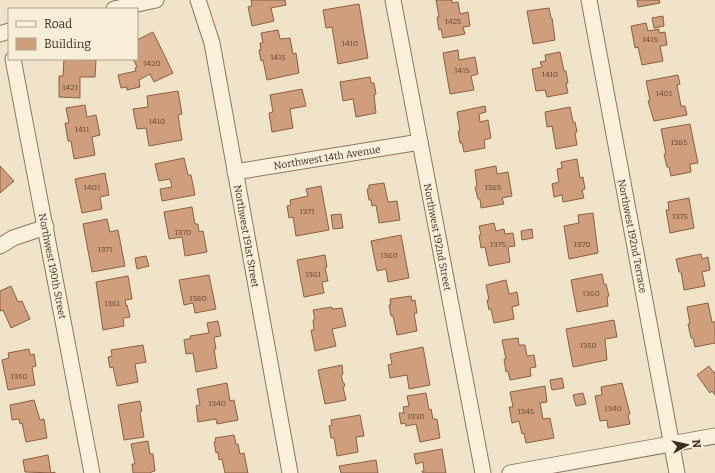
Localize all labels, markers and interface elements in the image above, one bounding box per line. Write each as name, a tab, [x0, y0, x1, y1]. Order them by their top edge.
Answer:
legend	[8, 8, 138, 60]
text: Road	[44, 17, 72, 31]
house number: 1425	[445, 17, 461, 26]
house number: 1415	[642, 35, 658, 44]
text: Building	[44, 37, 91, 51]
house number: 1410	[342, 39, 358, 48]
house number: 1415	[270, 53, 286, 62]
house number: 1420	[143, 59, 161, 68]
house number: 1415	[454, 66, 470, 75]
house number: 1410	[542, 70, 558, 79]
house number: 1421	[62, 83, 79, 92]
house number: 1401	[656, 89, 673, 98]
house number: 1410	[149, 117, 165, 126]
house number: 1411	[75, 125, 90, 134]
house number: 1385	[671, 138, 687, 147]
street label: Northwest 14th Avenue	[273, 144, 381, 172]
street label: Northwest 192nd Terrace	[615, 178, 649, 294]
house number: 1401	[84, 183, 101, 192]
street label: Northwest 192nd Street	[421, 183, 453, 292]
house number: 1385	[485, 183, 501, 192]
street label: Northwest 191st Street	[231, 184, 261, 289]
house number: 1371	[299, 207, 315, 216]
street label: Northwest 190th Street	[36, 212, 68, 320]
house number: 1375	[672, 212, 688, 221]
house number: 1370	[175, 228, 191, 237]
house number: 1375	[490, 240, 506, 249]
house number: 1370	[574, 240, 590, 249]
house number: 1371	[97, 245, 113, 254]
house number: 1360	[380, 251, 398, 260]
house number: 1361	[305, 270, 322, 279]
house number: 1360	[582, 289, 600, 298]
house number: 1360	[189, 294, 207, 303]
house number: 1361	[104, 299, 121, 308]
house number: 1350	[579, 341, 597, 350]
house number: 1350	[10, 372, 28, 381]
house number: 1340	[208, 399, 226, 408]
house number: 1340	[604, 404, 622, 413]
house number: 1345	[518, 407, 534, 416]
house number: 1330	[407, 412, 425, 421]
north arrow	[667, 425, 707, 465]
text: N	[689, 439, 704, 449]

